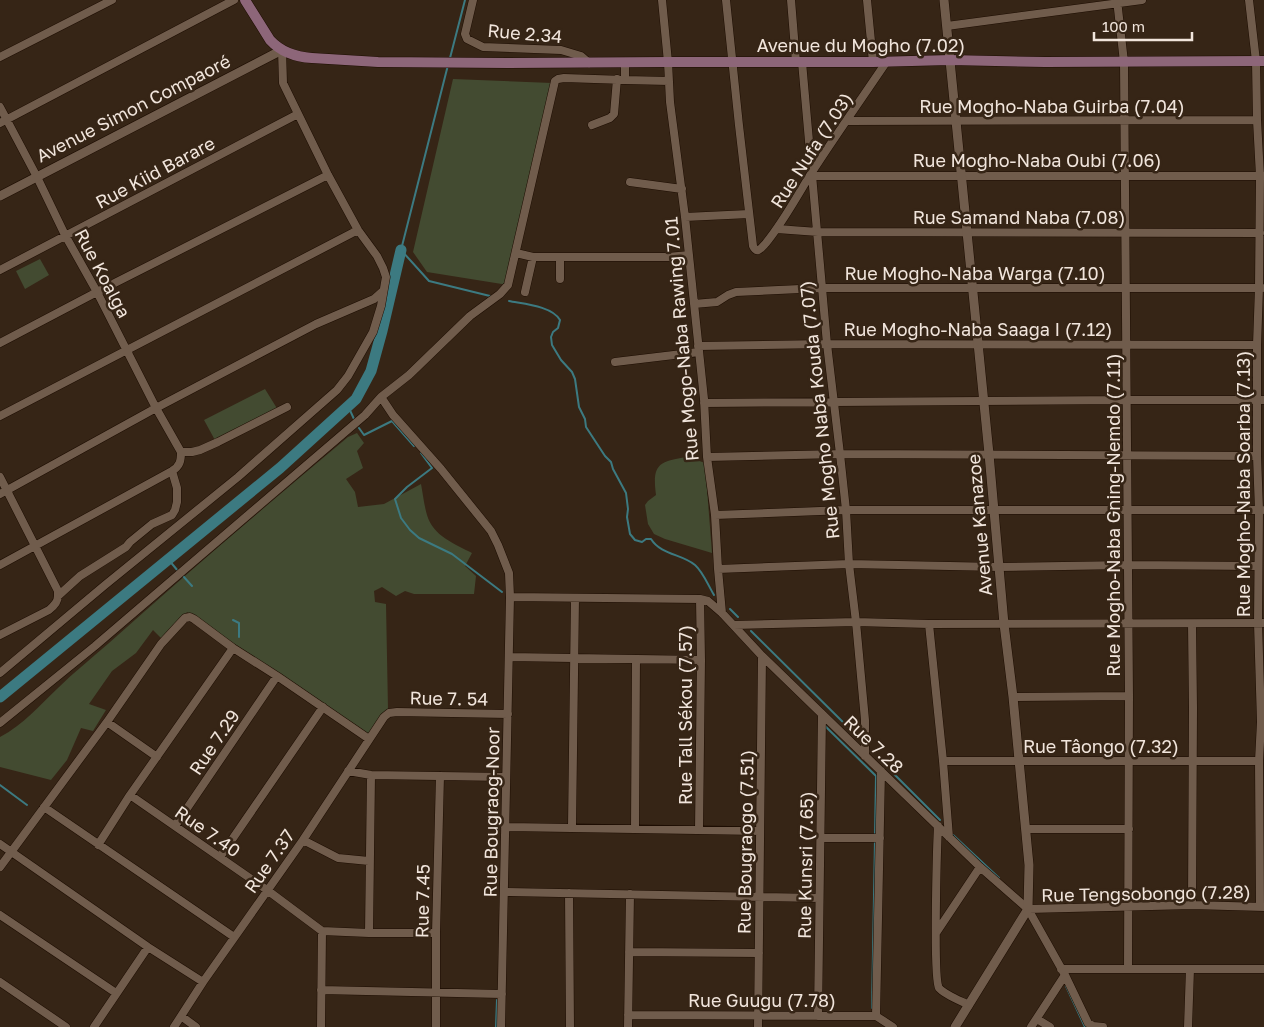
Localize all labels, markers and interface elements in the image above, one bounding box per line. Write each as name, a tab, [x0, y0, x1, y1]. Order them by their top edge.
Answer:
scale bar	[1094, 10, 1192, 42]
text: 100 m	[1102, 17, 1145, 35]
street label: Rue 2.34	[487, 19, 563, 47]
street label: Avenue du Mogho (7.02)	[757, 34, 965, 56]
street label: Avenue Simon Compaoré	[32, 49, 234, 167]
street label: Rue Nufa (7.03)	[765, 88, 857, 212]
street label: Rue Mogho-Naba Guirba (7.04)	[919, 95, 1185, 117]
street label: Rue Kiid Barare	[92, 131, 218, 213]
street label: Rue Mogho-Naba Oubi (7.06)	[913, 149, 1161, 171]
street label: Rue Samand Naba (7.08)	[913, 206, 1125, 228]
street label: Rue Mogo-Naba Rawing 7.01	[659, 216, 703, 462]
street label: Rue Koalga	[70, 225, 136, 321]
street label: Rue Mogho-Naba Warga (7.10)	[844, 262, 1106, 284]
street label: Rue Mogho Naba Kouda (7.07)	[794, 280, 844, 540]
street label: Rue Mogho-Naba Saaga I (7.12)	[844, 318, 1112, 340]
street label: Rue Mogho-Naba Soarba (7.13)	[1232, 351, 1254, 617]
street label: Rue Mogho-Naba Gning-Nemdo (7.11)	[1102, 353, 1124, 677]
street label: Avenue Kanazoe	[962, 453, 996, 597]
street label: Rue Tall Sékou (7.57)	[674, 625, 696, 805]
street label: Rue 7. 54	[410, 686, 488, 710]
street label: Rue 7.29	[184, 705, 244, 779]
street label: Rue 7.28	[840, 710, 908, 778]
street label: Rue Bougraog-Noor	[479, 727, 503, 897]
street label: Rue Tâongo (7.32)	[1023, 735, 1179, 757]
street label: Rue Bougraogo (7.51)	[732, 750, 758, 934]
street label: Rue Kunsri (7.65)	[793, 791, 817, 939]
street label: Rue 7.40	[171, 801, 245, 861]
street label: Rue 7.37	[239, 825, 299, 897]
street label: Rue 7.45	[410, 864, 434, 938]
street label: Rue Tengsobongo (7.28)	[1041, 880, 1251, 906]
street label: Rue Guugu (7.78)	[688, 989, 836, 1011]

